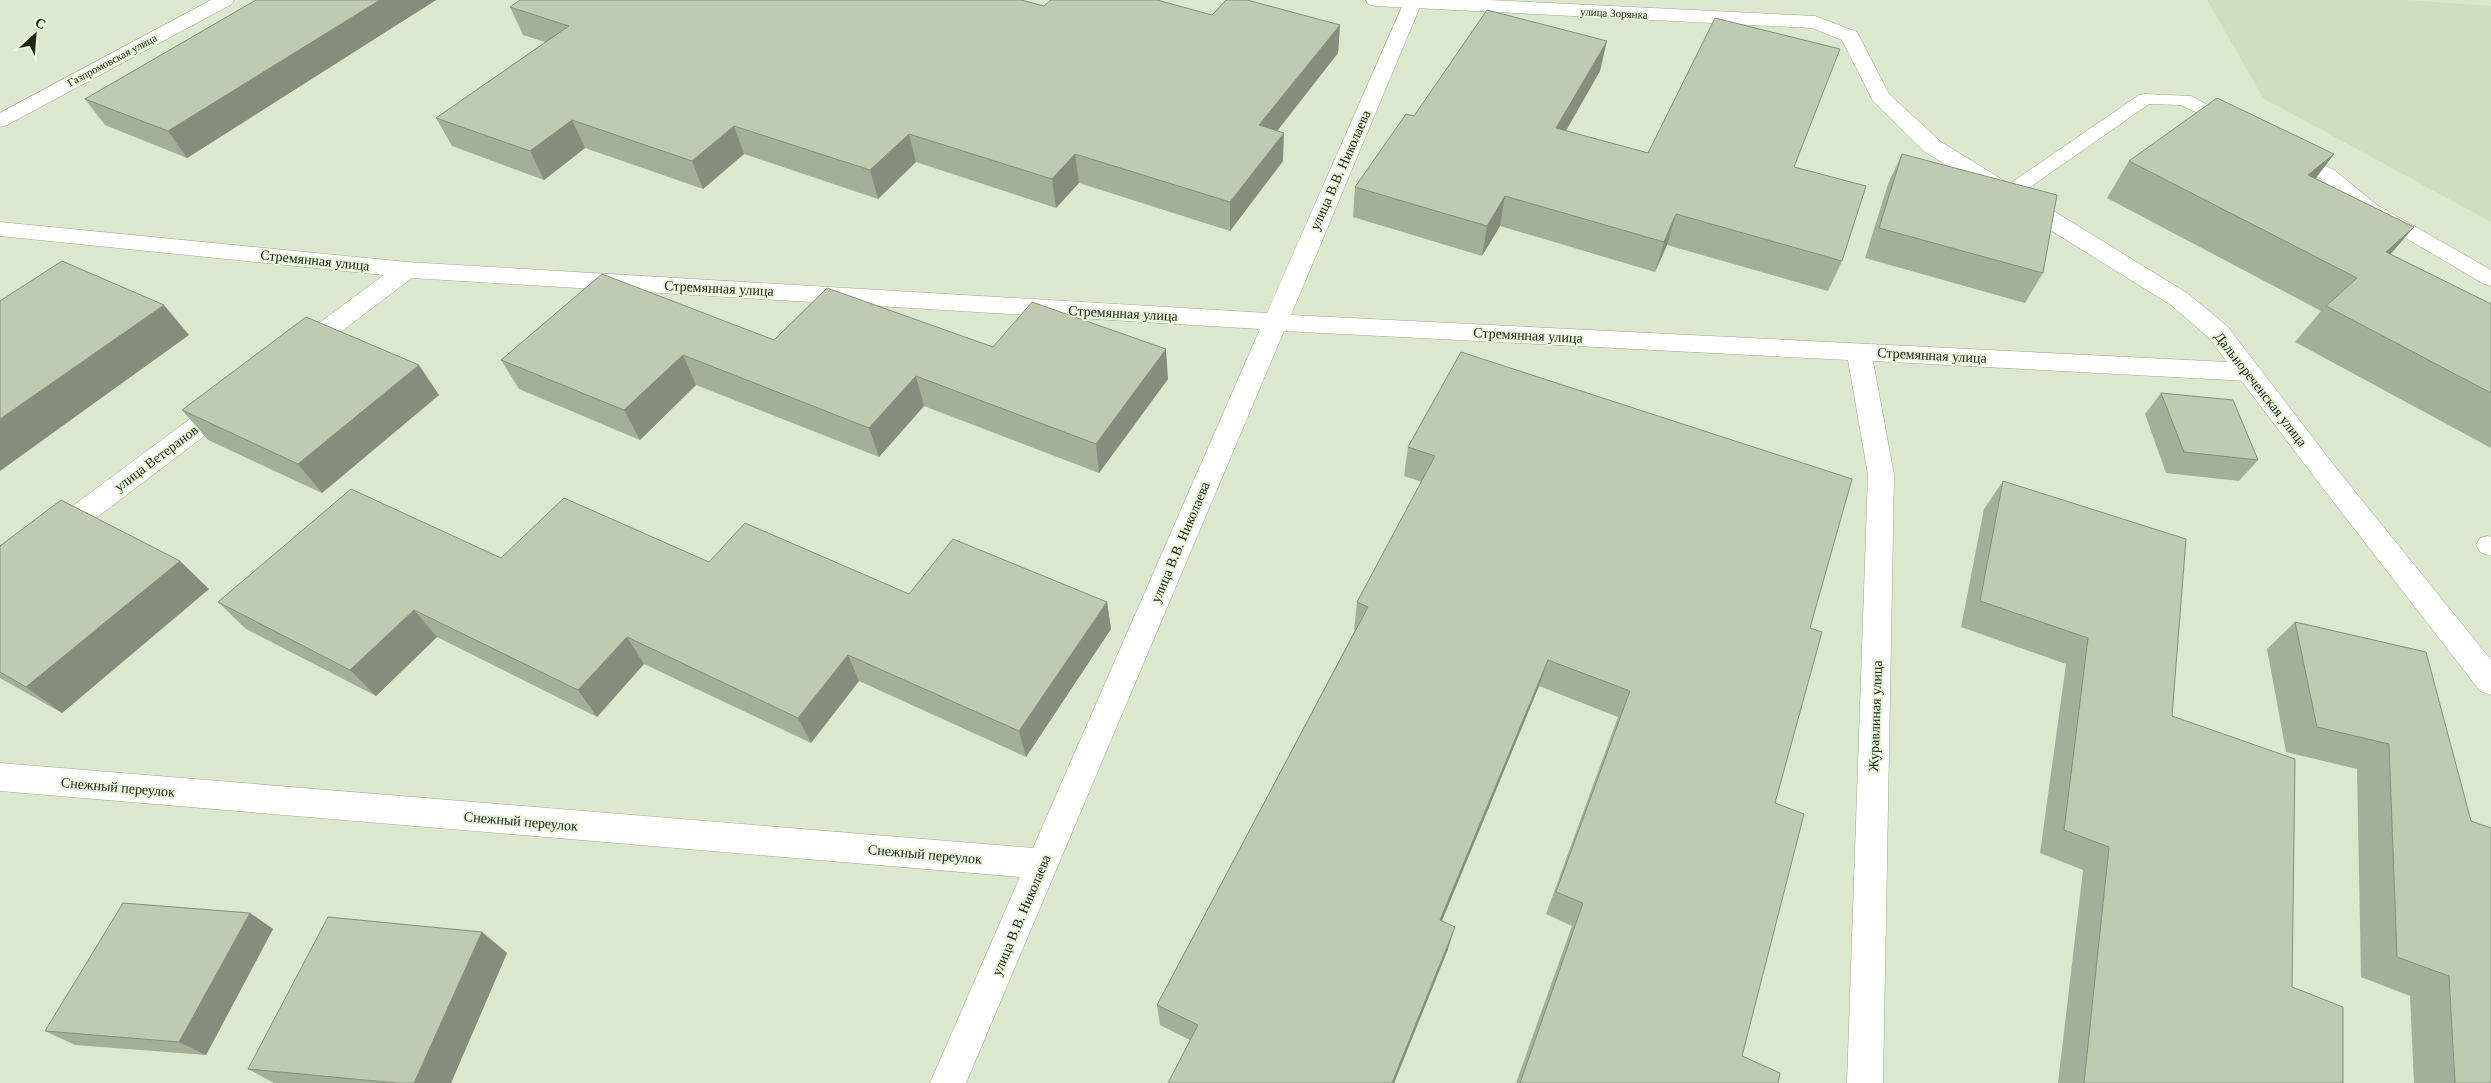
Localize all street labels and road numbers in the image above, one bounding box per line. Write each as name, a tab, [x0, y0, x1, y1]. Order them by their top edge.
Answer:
street label: улица Зорянка	[1580, 5, 1648, 21]
street label: Газпромовская улица	[65, 31, 159, 89]
street label: улица В.В. Николаева	[1307, 107, 1374, 233]
street label: Стремянная улица	[260, 247, 371, 274]
street label: Стремянная улица	[664, 278, 775, 299]
street label: Стремянная улица	[1068, 303, 1179, 324]
street label: Стремянная улица	[1473, 325, 1584, 346]
street label: Дальнореченская улица	[2211, 329, 2310, 450]
street label: Стремянная улица	[1877, 345, 1988, 366]
street label: улица Ветеранов	[112, 422, 201, 495]
street label: улица В.В. Николаева	[1148, 479, 1213, 605]
street label: Журавлиная улица	[1866, 659, 1885, 772]
street label: Снежный переулок	[60, 775, 176, 800]
street label: Снежный переулок	[463, 809, 579, 834]
street label: Снежный переулок	[867, 842, 983, 867]
street label: улица В.В. Николаева	[989, 852, 1054, 978]

